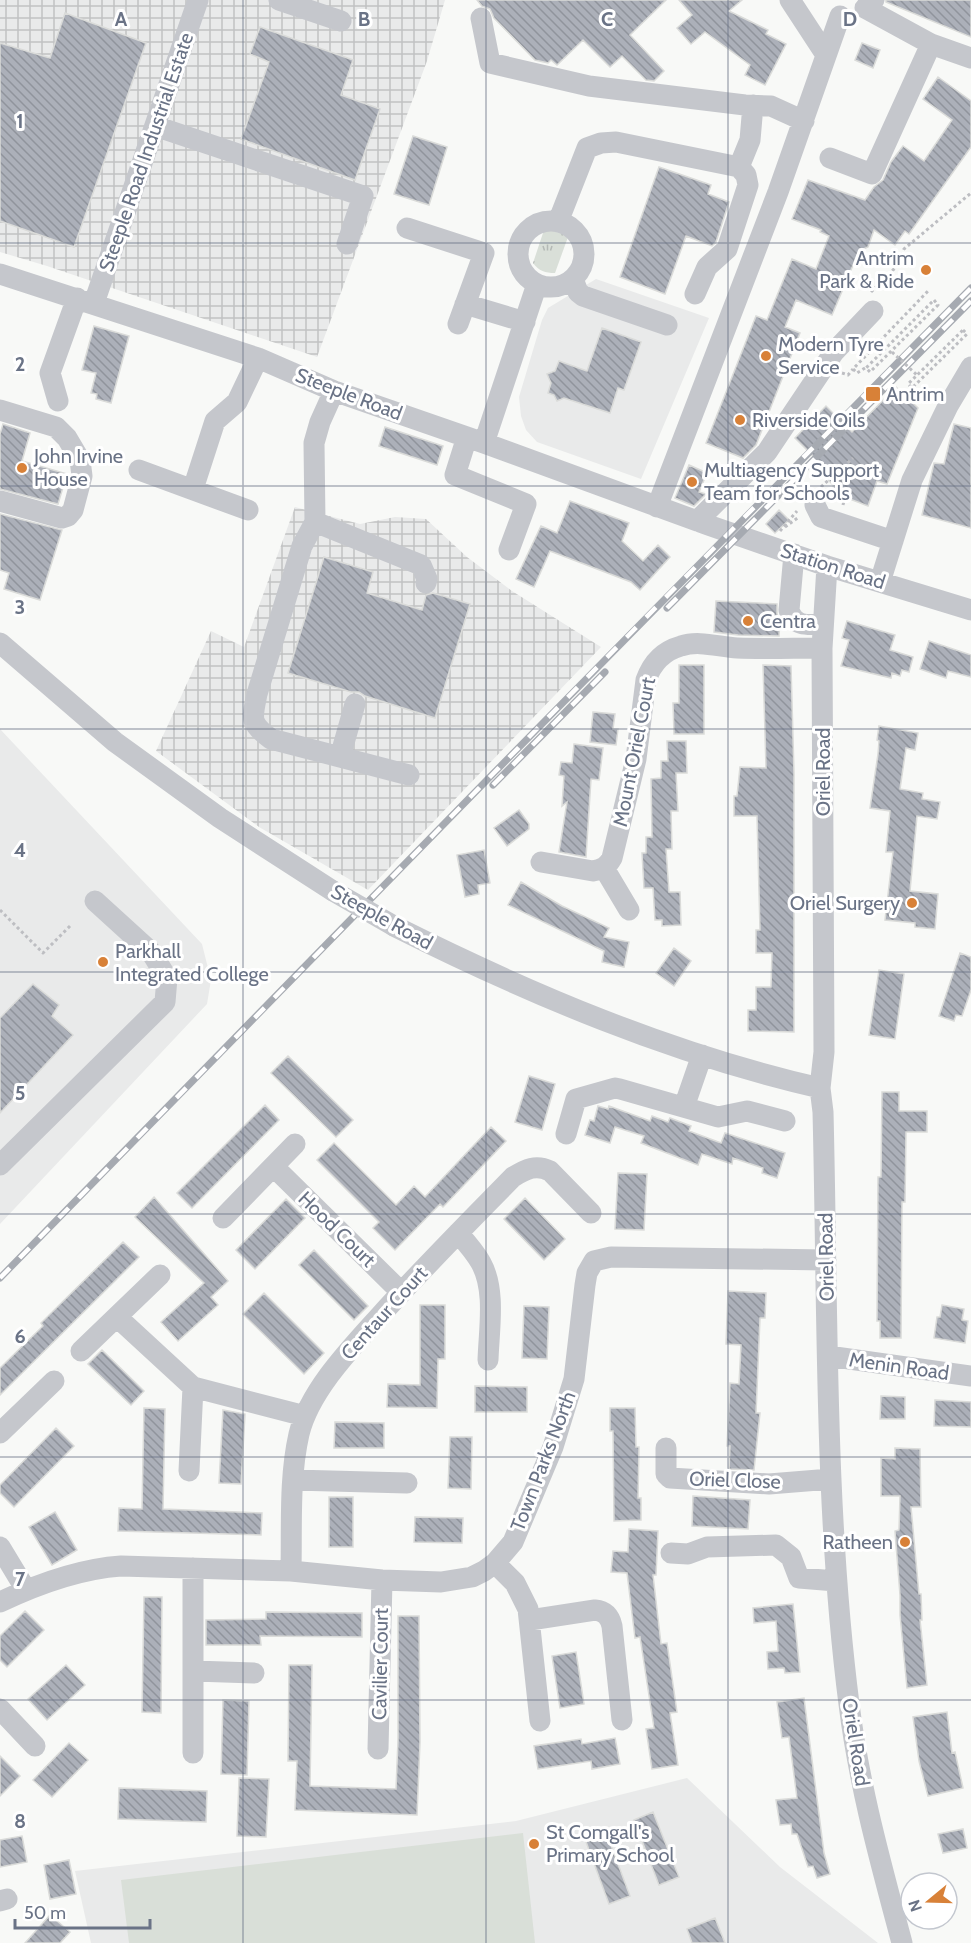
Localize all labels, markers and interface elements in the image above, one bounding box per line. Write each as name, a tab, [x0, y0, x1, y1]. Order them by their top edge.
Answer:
text: A	[115, 7, 128, 31]
text: B	[358, 7, 370, 31]
text: C	[601, 7, 613, 31]
text: D	[843, 7, 857, 31]
street label: Steeple Road Industrial Estate	[94, 29, 198, 275]
text: 1	[16, 109, 24, 133]
place label: Antrim Park & Ride	[819, 246, 914, 293]
marker: Antrim Park & Ride	[919, 263, 933, 277]
place label: Modern Tyre Service	[778, 332, 884, 379]
marker: Modern Tyre Service	[759, 349, 773, 363]
text: 2	[15, 352, 25, 376]
street label: Steeple Road	[292, 363, 406, 425]
place label: Antrim	[886, 382, 944, 406]
marker: Antrim	[864, 385, 882, 403]
place label: Riverside Oils	[752, 408, 865, 432]
marker: Riverside Oils	[733, 413, 747, 427]
place label: John Irvine House	[33, 444, 123, 491]
place label: Multiagency Support Team for Schools	[704, 458, 879, 505]
marker: John Irvine House	[15, 461, 29, 475]
marker: Multiagency Support Team for Schools	[685, 475, 699, 489]
street label: Station Road	[778, 538, 888, 594]
text: 3	[15, 595, 25, 619]
place label: Centra	[760, 609, 816, 633]
marker: Centra	[741, 614, 755, 628]
street label: Mount Oriel Court	[608, 675, 660, 829]
street label: Oriel Road	[811, 728, 835, 816]
text: 4	[14, 838, 26, 862]
street label: Steeple Road	[327, 879, 437, 955]
place label: Oriel Surgery	[790, 891, 900, 915]
marker: Oriel Surgery	[905, 896, 919, 910]
place label: Parkhall Integrated College	[115, 939, 269, 986]
marker: Parkhall Integrated College	[96, 955, 110, 969]
text: 5	[15, 1081, 25, 1105]
street label: Hood Court	[293, 1186, 381, 1272]
street label: Oriel Road	[813, 1212, 839, 1302]
street label: Centaur Court	[336, 1261, 432, 1365]
text: 6	[14, 1324, 26, 1348]
street label: Menin Road	[847, 1347, 951, 1385]
street label: Town Parks North	[505, 1388, 581, 1534]
street label: Oriel Close	[689, 1466, 781, 1494]
place label: Ratheen	[822, 1530, 893, 1554]
marker: Ratheen	[898, 1535, 912, 1549]
text: 7	[15, 1567, 26, 1591]
street label: Cavilier Court	[367, 1607, 393, 1720]
street label: Oriel Road	[837, 1696, 875, 1788]
text: 8	[14, 1809, 26, 1833]
place label: St Comgall's Primary School	[546, 1820, 674, 1867]
marker: St Comgall's Primary School	[527, 1837, 541, 1851]
north arrow	[899, 1871, 959, 1931]
scale bar	[15, 1892, 150, 1930]
text: N	[904, 1897, 926, 1914]
text: 50 m	[24, 1902, 66, 1924]

